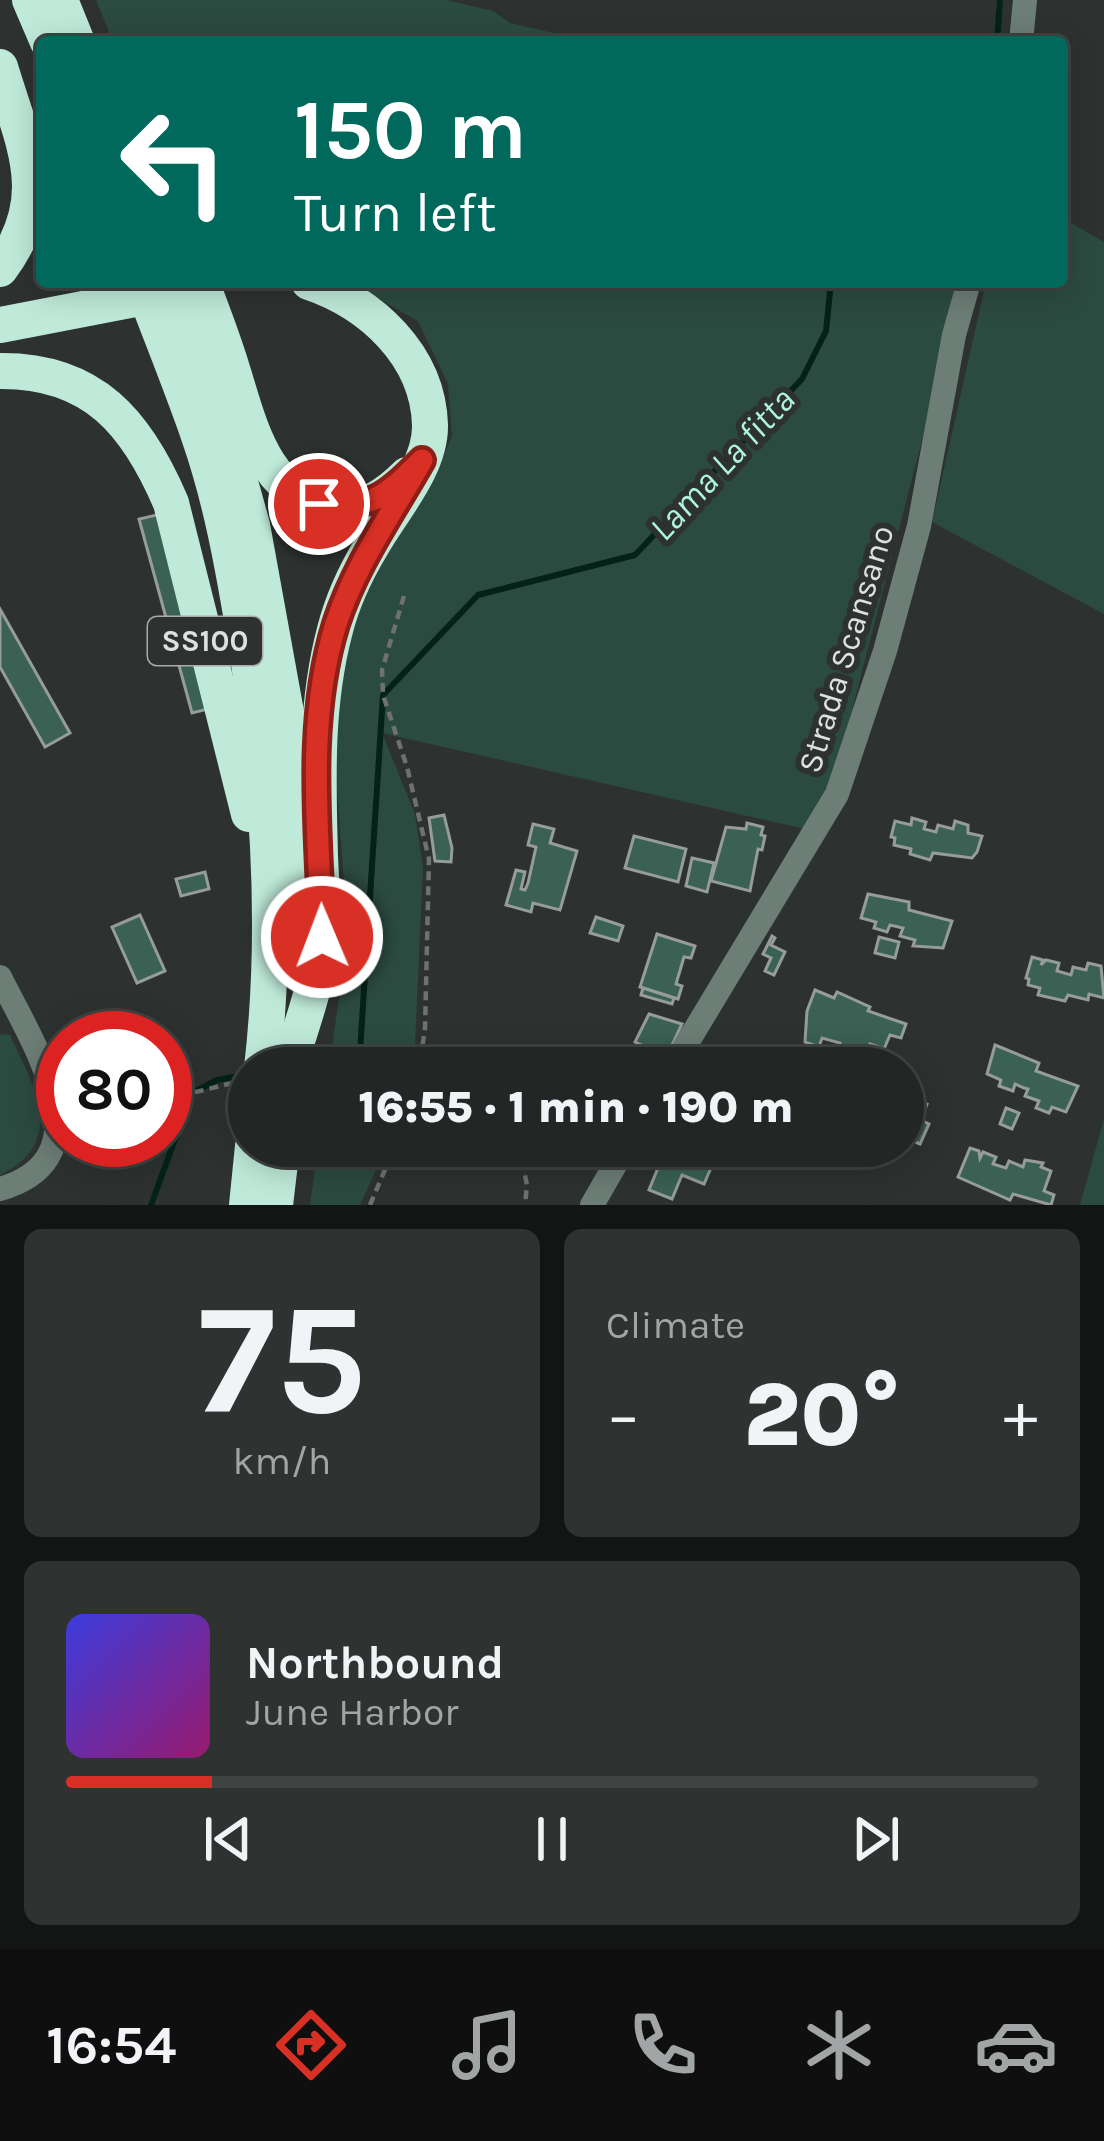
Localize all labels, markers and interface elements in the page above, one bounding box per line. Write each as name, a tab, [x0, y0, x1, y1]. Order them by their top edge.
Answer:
text: 150 m	[294, 81, 527, 179]
icon: left	[96, 84, 252, 240]
text: Turn left	[294, 181, 497, 245]
water label: Lama La fitta	[641, 379, 803, 549]
pin	[268, 453, 370, 555]
icon: arrive	[286, 471, 352, 537]
street label: Strada Scansano	[790, 521, 902, 777]
road number: SS100	[148, 617, 262, 665]
position arrow	[259, 874, 385, 1000]
speed limit sign: 80	[36, 1011, 192, 1167]
text: 16:55 · 1 min · 190 m	[358, 1081, 794, 1133]
text: 75	[198, 1269, 366, 1451]
text: Climate	[606, 1302, 745, 1348]
text: 20°	[744, 1362, 900, 1468]
text: −	[606, 1376, 641, 1454]
text: +	[1003, 1376, 1038, 1454]
text: km/h	[233, 1438, 331, 1484]
text: Northbound	[246, 1637, 504, 1689]
text: June Harbor	[246, 1689, 458, 1735]
icon: previous	[195, 1806, 261, 1872]
icon: pause	[519, 1806, 585, 1872]
icon: next	[843, 1806, 909, 1872]
icon: directions	[269, 2003, 353, 2087]
icon: music	[445, 2003, 529, 2087]
icon: phone	[621, 2003, 705, 2087]
icon: climate	[797, 2003, 881, 2087]
icon: car	[974, 2003, 1058, 2087]
text: 16:54	[46, 2013, 176, 2077]

